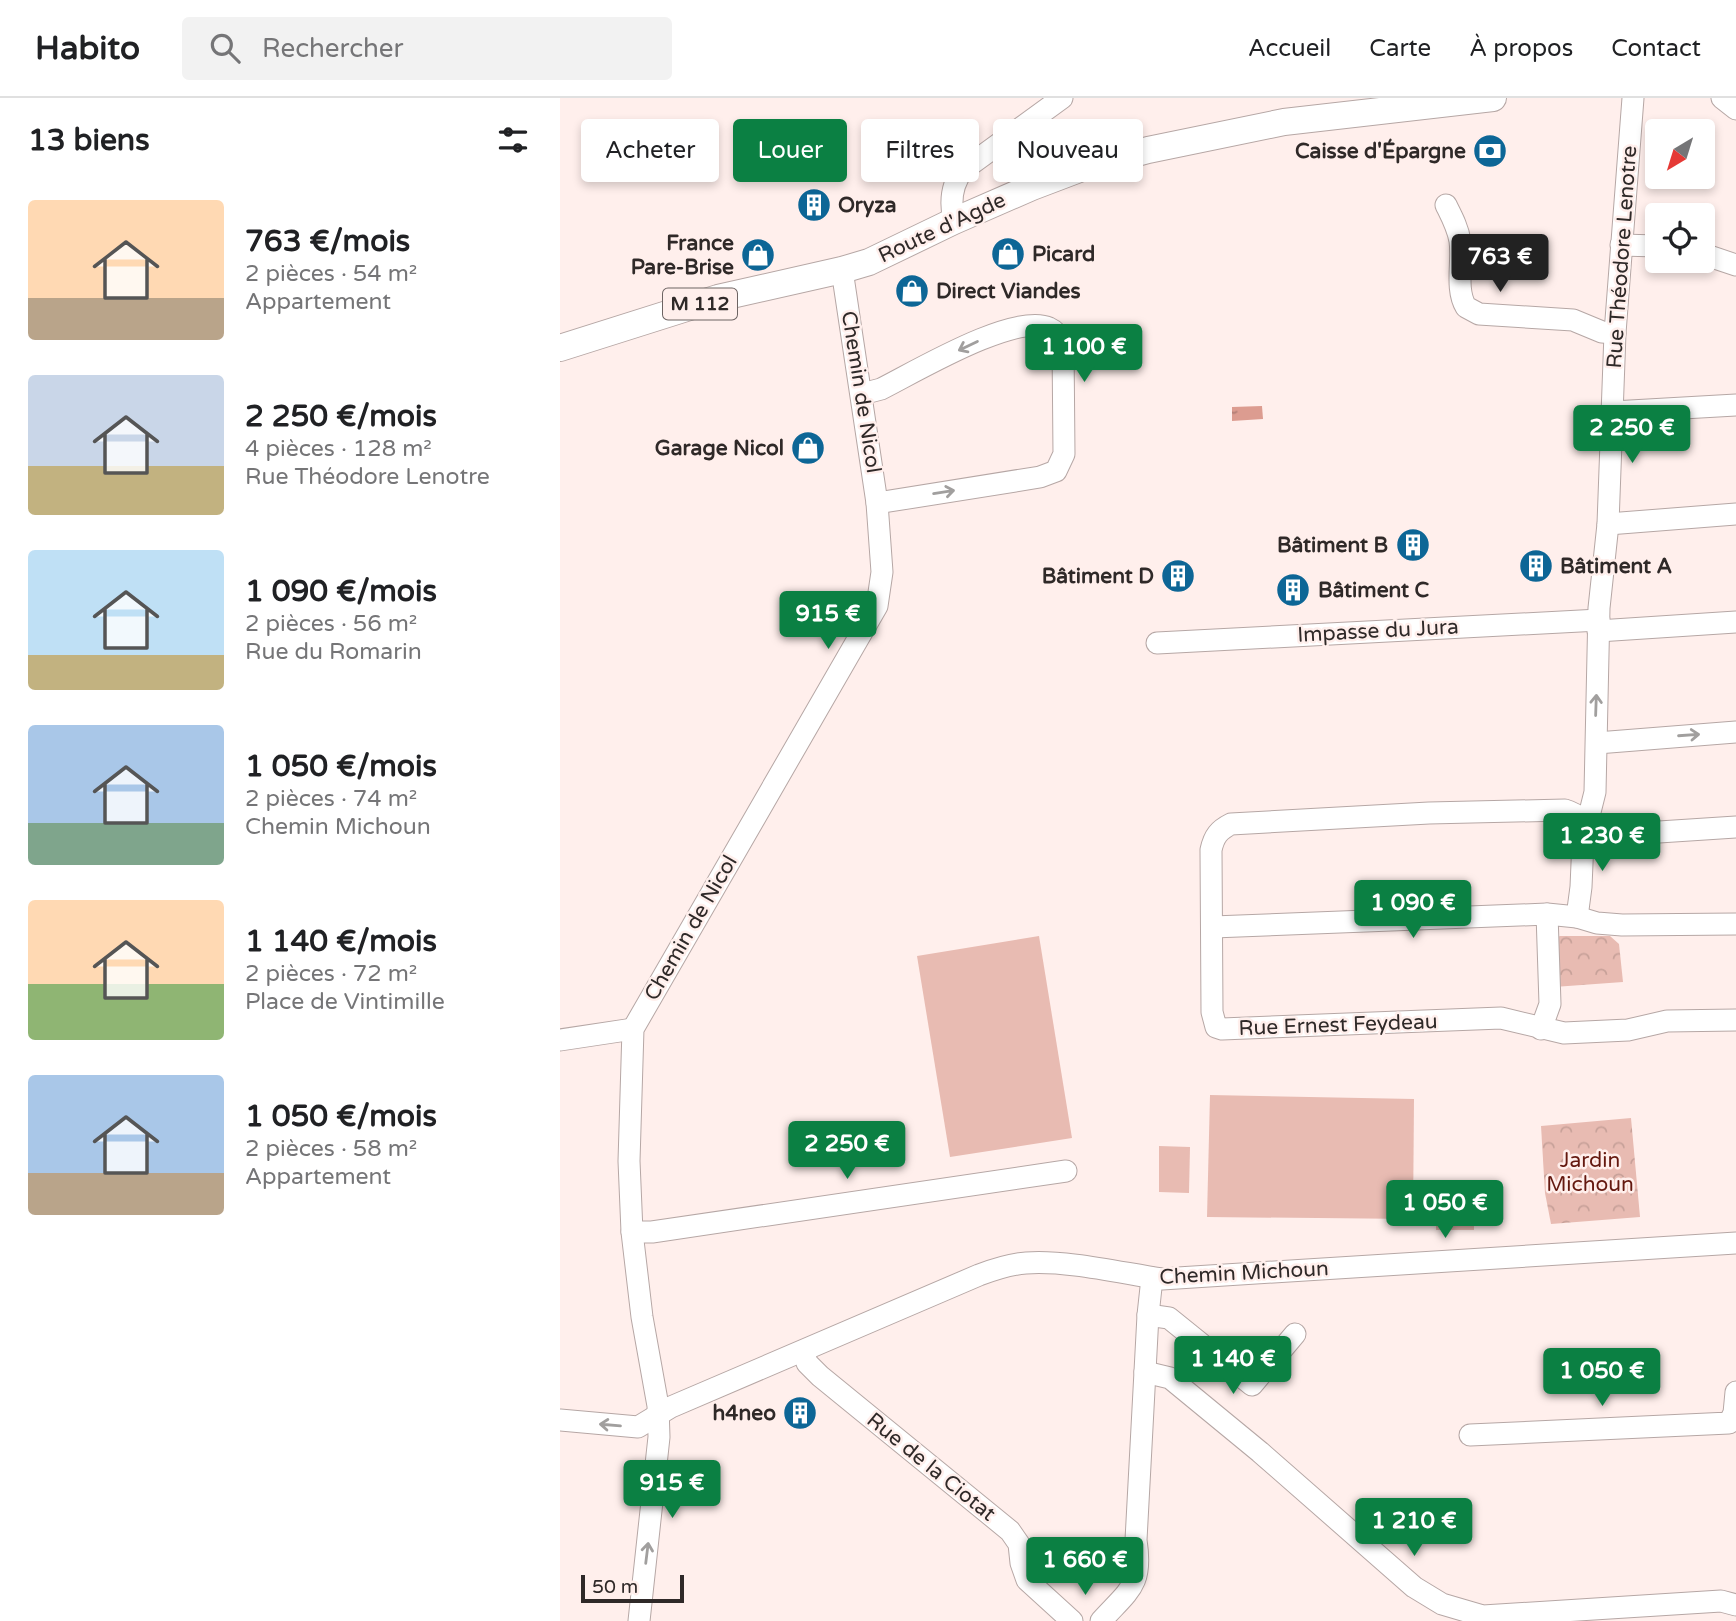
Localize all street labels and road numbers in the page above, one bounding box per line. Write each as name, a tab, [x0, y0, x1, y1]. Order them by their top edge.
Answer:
street label: Rue Théodore Lenotre	[1602, 145, 1642, 369]
street label: Route d'Agde	[874, 188, 1010, 268]
road number: M 112	[663, 288, 737, 320]
street label: Chemin de Nicol	[836, 309, 886, 475]
street label: Impasse du Jura	[1297, 614, 1459, 648]
street label: Chemin de Nicol	[639, 851, 743, 1005]
street label: Rue Ernest Feydeau	[1238, 1009, 1438, 1041]
street label: Chemin Michoun	[1159, 1256, 1329, 1290]
street label: Rue de la Ciotat	[862, 1407, 1000, 1527]

